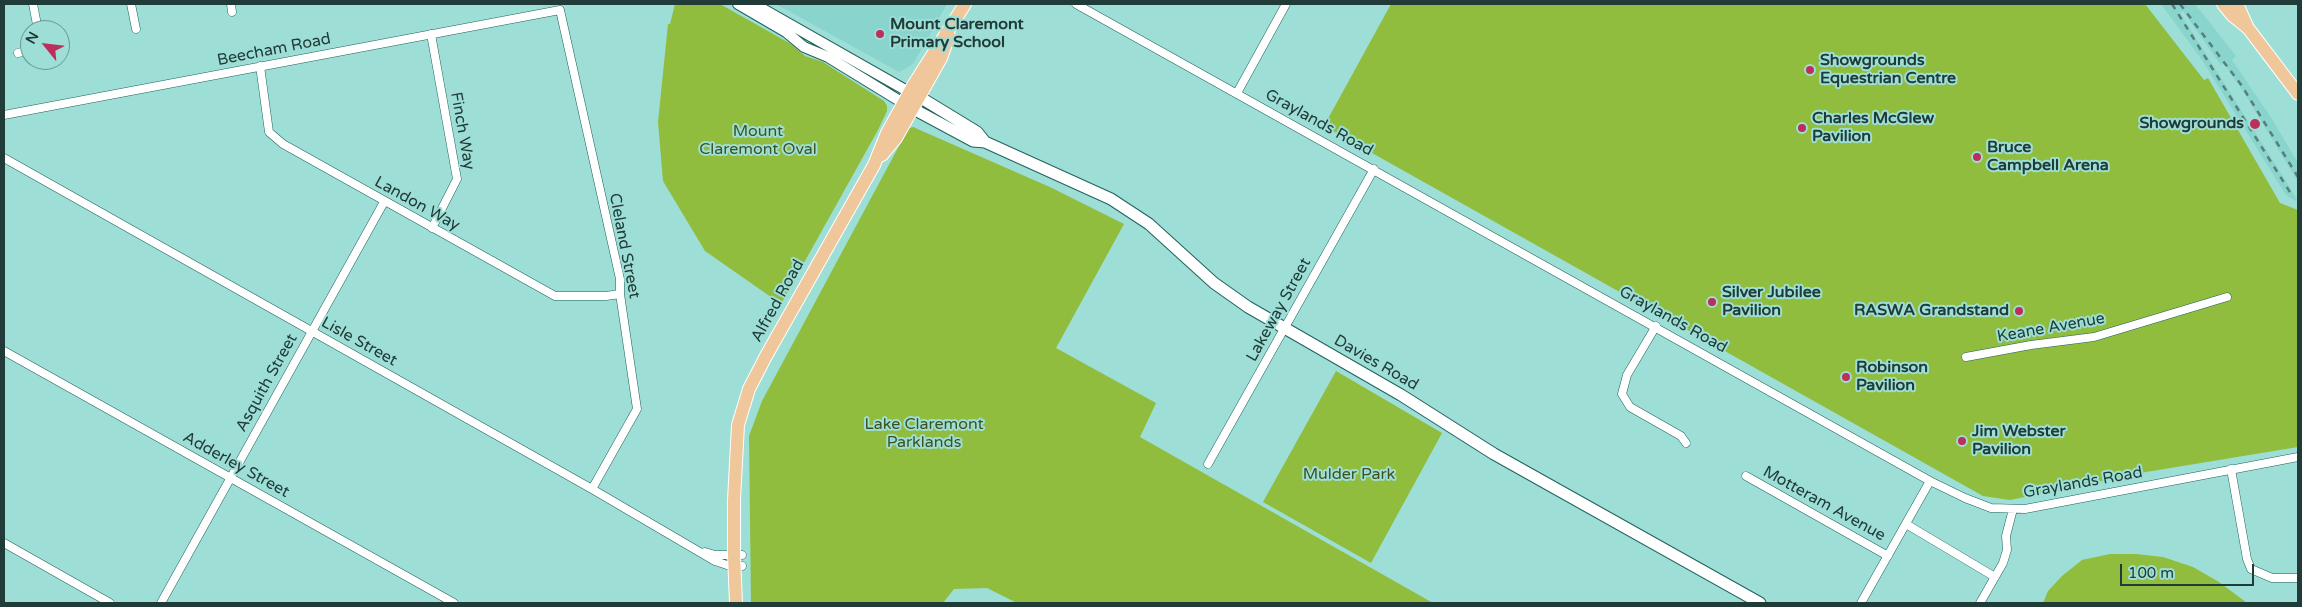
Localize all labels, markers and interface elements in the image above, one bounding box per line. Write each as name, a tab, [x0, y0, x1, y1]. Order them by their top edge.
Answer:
place label: Mount Claremont Primary School	[890, 15, 1024, 53]
north arrow	[20, 20, 70, 70]
marker: Mount Claremont Primary School	[874, 28, 886, 40]
text: N	[22, 29, 42, 47]
street label: Beecham Road	[216, 30, 332, 70]
place label: Showgrounds Equestrian Centre	[1820, 51, 1956, 89]
marker: Showgrounds Equestrian Centre	[1804, 64, 1816, 76]
street label: Graylands Road	[1262, 85, 1376, 161]
street label: Finch Way	[446, 91, 478, 171]
place label: Charles McGlew Pavilion	[1812, 109, 1934, 147]
place label: Showgrounds	[2139, 114, 2244, 134]
marker: Showgrounds	[2248, 117, 2262, 131]
park label: Mount Claremont Oval	[699, 122, 817, 160]
marker: Charles McGlew Pavilion	[1796, 122, 1808, 134]
place label: Bruce Campbell Arena	[1987, 138, 2109, 176]
marker: Bruce Campbell Arena	[1971, 151, 1983, 163]
street label: Landon Way	[371, 173, 463, 235]
street label: Cleland Street	[604, 192, 644, 300]
street label: Lakeway Street	[1243, 255, 1315, 365]
street label: Alfred Road	[747, 256, 809, 346]
street label: Graylands Road	[1616, 282, 1730, 358]
place label: Silver Jubilee Pavilion	[1722, 283, 1821, 321]
marker: Silver Jubilee Pavilion	[1706, 296, 1718, 308]
place label: RASWA Grandstand	[1854, 301, 2009, 321]
marker: RASWA Grandstand	[2013, 305, 2025, 317]
street label: Keane Avenue	[1996, 309, 2106, 347]
street label: Lisle Street	[318, 313, 400, 371]
street label: Asquith Street	[232, 331, 302, 435]
street label: Davies Road	[1330, 331, 1422, 395]
place label: Robinson Pavilion	[1856, 358, 1928, 396]
marker: Robinson Pavilion	[1840, 371, 1852, 383]
park label: Lake Claremont Parklands	[864, 415, 984, 453]
place label: Jim Webster Pavilion	[1972, 422, 2066, 460]
street label: Adderley Street	[179, 428, 293, 502]
marker: Jim Webster Pavilion	[1956, 435, 1968, 447]
street label: Motteram Avenue	[1759, 462, 1889, 546]
street label: Graylands Road	[2022, 463, 2144, 503]
park label: Mulder Park	[1303, 465, 1395, 485]
scale bar	[2122, 554, 2256, 586]
text: 100 m	[2128, 564, 2174, 582]

